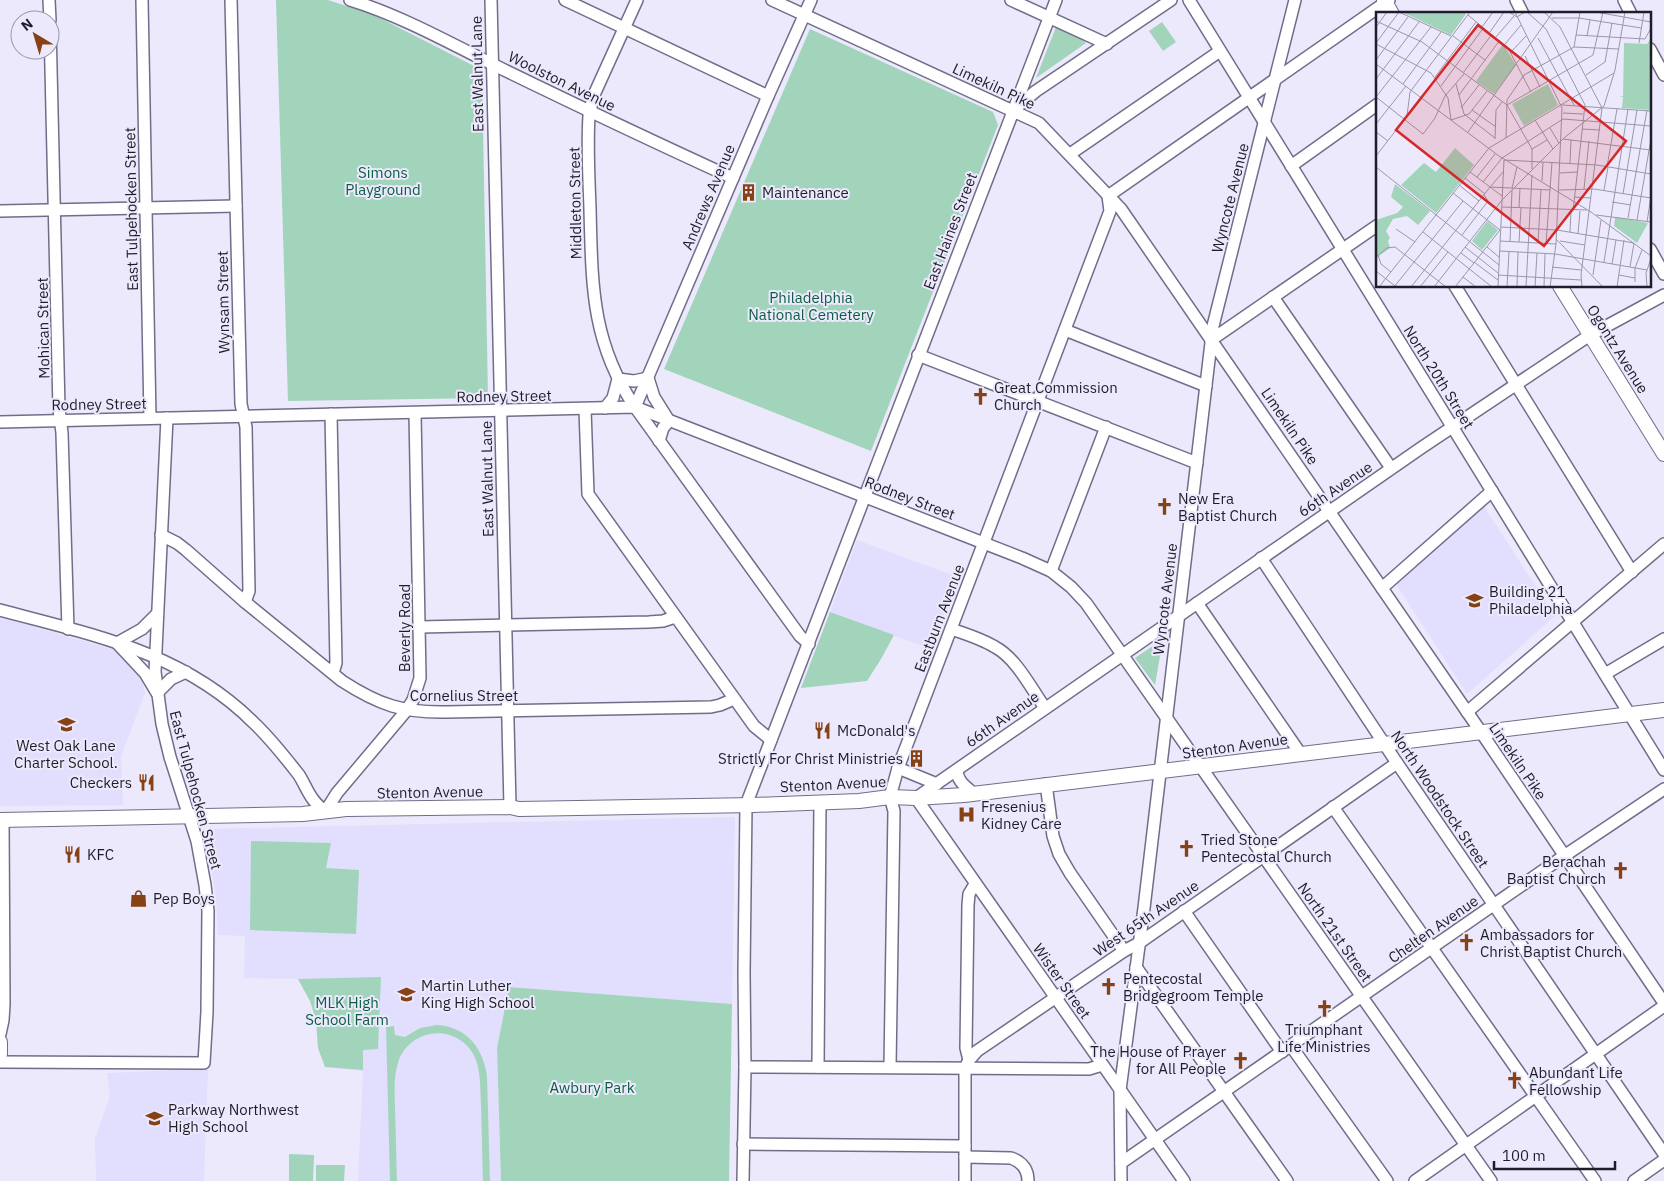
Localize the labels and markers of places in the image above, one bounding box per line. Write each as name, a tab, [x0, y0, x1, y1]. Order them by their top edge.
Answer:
building icon: Maintenance	[738, 182, 758, 202]
place label: Maintenance	[762, 183, 849, 202]
place label: Great Commission Church	[994, 378, 1118, 414]
church icon: Great Commission Church	[970, 386, 990, 406]
place label: New Era Baptist Church	[1178, 489, 1277, 525]
church icon: New Era Baptist Church	[1154, 497, 1174, 517]
place label: Building 21 Philadelphia	[1489, 582, 1572, 618]
school or university icon: Building 21 Philadelphia	[1465, 590, 1485, 610]
school or university icon: West Oak Lane Charter School.	[56, 714, 76, 734]
restaurant icon: McDonald's	[813, 720, 833, 740]
place label: McDonald's	[837, 721, 915, 740]
place label: West Oak Lane Charter School.	[14, 736, 118, 772]
building icon: Strictly For Christ Ministries	[907, 748, 927, 768]
place label: Strictly For Christ Ministries	[718, 749, 903, 768]
restaurant icon: Checkers	[136, 772, 156, 792]
place label: Checkers	[70, 773, 132, 792]
place label: Fresenius Kidney Care	[981, 797, 1062, 833]
hospital icon: Fresenius Kidney Care	[957, 805, 977, 825]
place label: Tried Stone Pentecostal Church	[1201, 830, 1332, 866]
church icon: Tried Stone Pentecostal Church	[1177, 838, 1197, 858]
restaurant icon: KFC	[63, 844, 83, 864]
place label: KFC	[87, 845, 114, 864]
place label: Berachah Baptist Church	[1507, 852, 1606, 888]
church icon: Berachah Baptist Church	[1610, 860, 1630, 880]
shop icon: Pep Boys	[129, 888, 149, 908]
place label: Pep Boys	[153, 889, 215, 908]
place label: Ambassadors for Christ Baptist Church	[1480, 925, 1622, 961]
church icon: Ambassadors for Christ Baptist Church	[1456, 933, 1476, 953]
place label: Pentecostal Bridgegroom Temple	[1123, 969, 1264, 1005]
place label: Martin Luther King High School	[421, 976, 534, 1012]
church icon: Pentecostal Bridgegroom Temple	[1099, 977, 1119, 997]
school or university icon: Martin Luther King High School	[397, 984, 417, 1004]
church icon: Triumphant Life Ministries	[1314, 998, 1334, 1018]
place label: Triumphant Life Ministries	[1277, 1020, 1371, 1056]
place label: The House of Prayer for All People	[1090, 1042, 1226, 1078]
church icon: The House of Prayer for All People	[1230, 1050, 1250, 1070]
place label: Abundant Life Fellowship	[1529, 1063, 1623, 1099]
church icon: Abundant Life Fellowship	[1505, 1071, 1525, 1091]
place label: Parkway Northwest High School	[168, 1100, 299, 1136]
school or university icon: Parkway Northwest High School	[144, 1108, 164, 1128]

